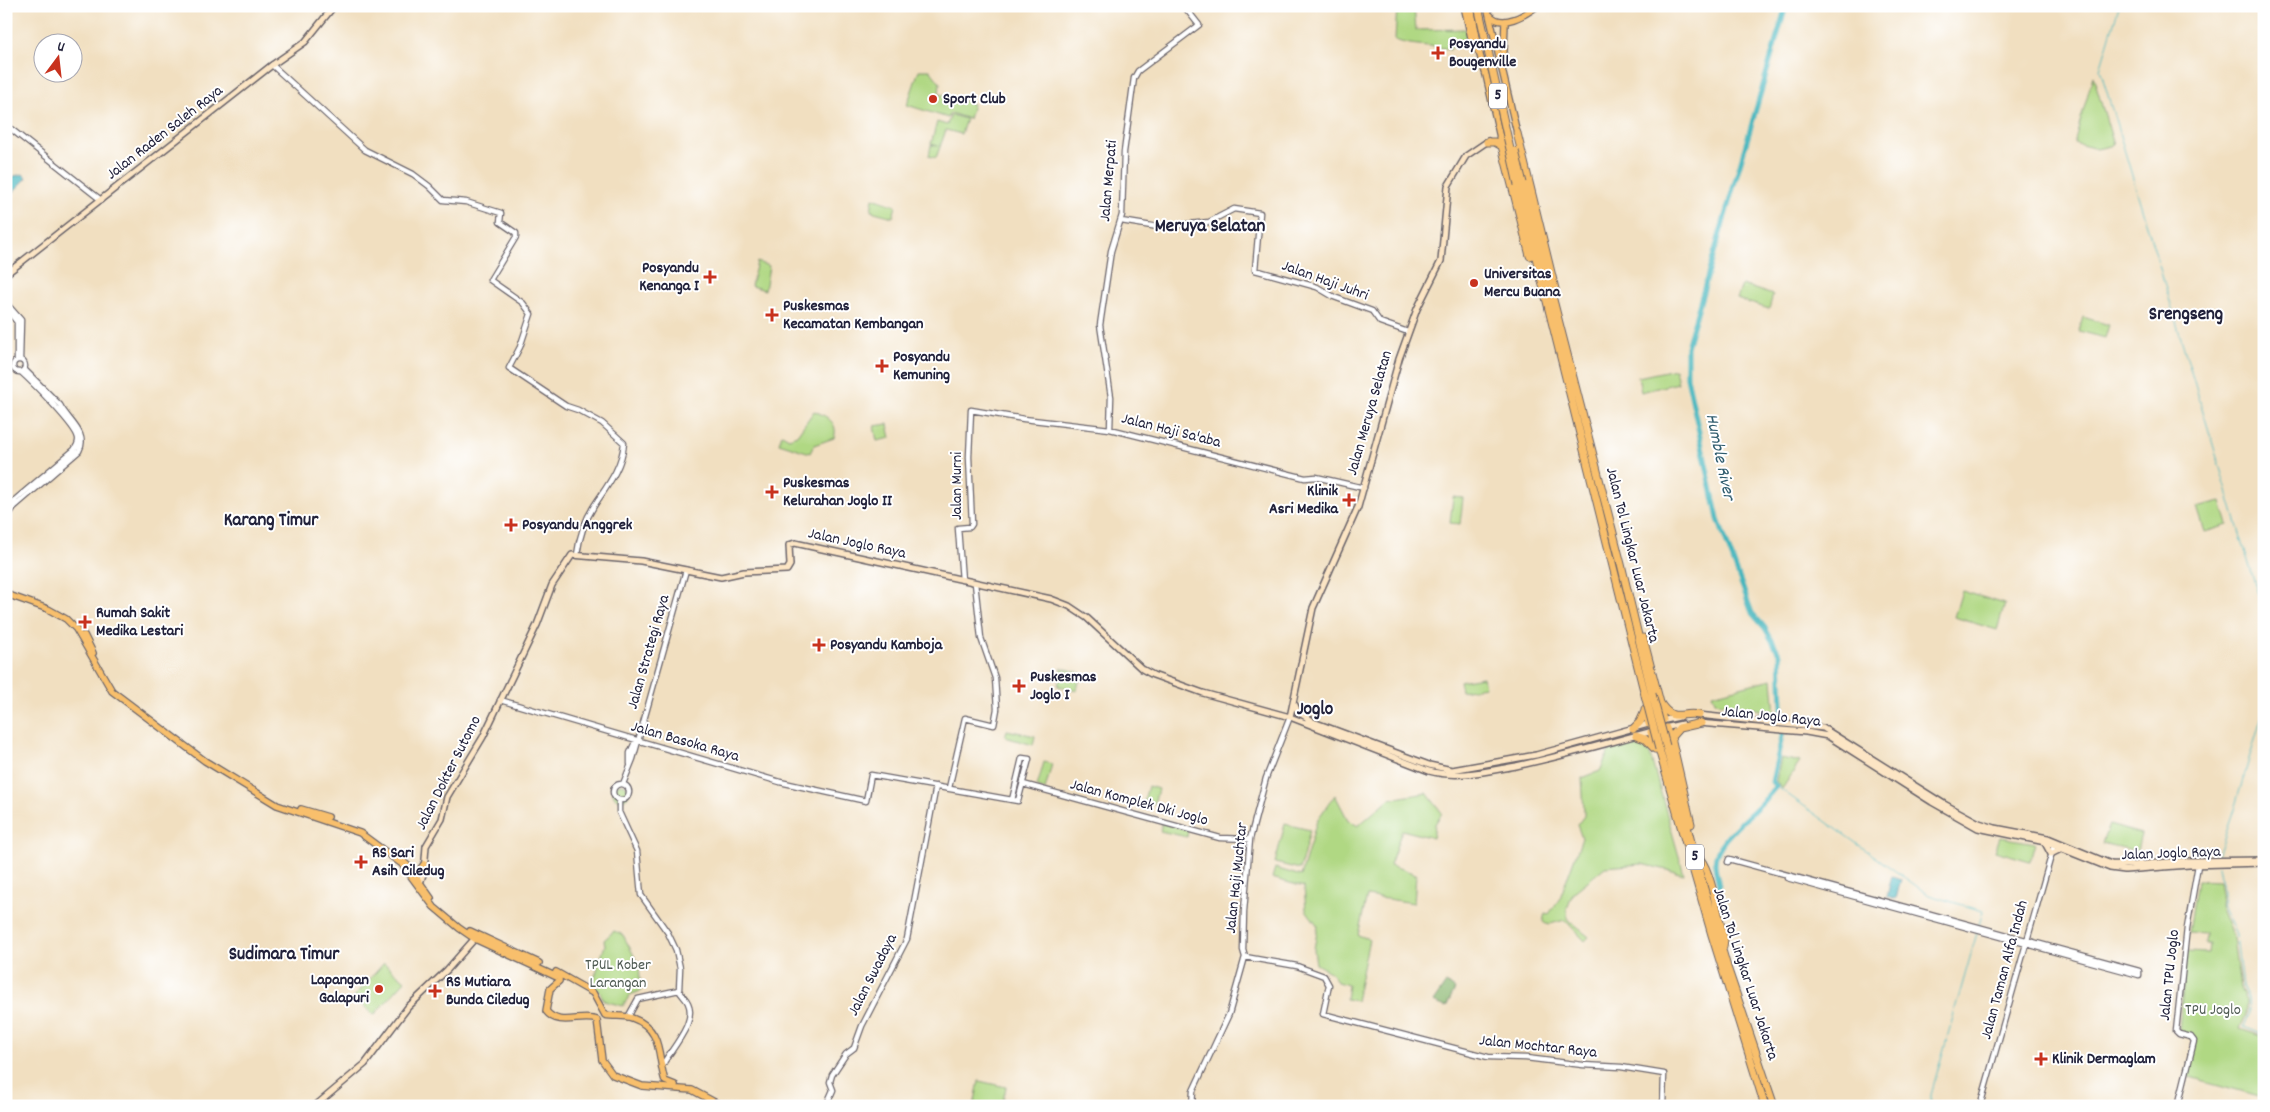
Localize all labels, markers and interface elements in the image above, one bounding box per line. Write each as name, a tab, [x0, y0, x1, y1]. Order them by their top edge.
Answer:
north arrow	[32, 32, 82, 82]
place label: Posyandu Bougenville	[1449, 33, 1516, 74]
text: U	[55, 37, 67, 58]
marker: Posyandu Bougenville	[1431, 46, 1445, 60]
street label: Jalan Raden Saleh Raya	[102, 80, 229, 186]
road number: 5	[1489, 84, 1507, 108]
place label: Sport Club	[943, 88, 1006, 111]
marker: Sport Club	[927, 93, 939, 105]
street label: Jalan Merpati	[1094, 139, 1124, 223]
district label: Meruya Selatan	[1155, 214, 1266, 241]
street label: Jalan Haji Juhri	[1278, 255, 1372, 307]
place label: Posyandu Kenanga I	[639, 257, 700, 298]
place label: Universitas Mercu Buana	[1484, 263, 1562, 304]
marker: Posyandu Kenanga I	[703, 270, 717, 284]
marker: Universitas Mercu Buana	[1468, 277, 1480, 289]
place label: Puskesmas Kecamatan Kembangan	[783, 295, 923, 336]
district label: Srengseng	[2149, 302, 2223, 329]
marker: Puskesmas Kecamatan Kembangan	[765, 308, 779, 322]
place label: Posyandu Kemuning	[893, 346, 950, 387]
street label: Jalan Meruya Selatan	[1341, 348, 1399, 478]
marker: Posyandu Kemuning	[875, 359, 889, 373]
street label: Jalan Haji Sa'aba	[1119, 408, 1224, 455]
water label: Humble River	[1698, 412, 1741, 505]
street label: Jalan Murni	[946, 452, 969, 520]
street label: Jalan Tol Lingkar Luar Jakarta	[1599, 465, 1665, 646]
place label: Puskesmas Kelurahan Joglo II	[783, 472, 893, 513]
place label: Klinik Asri Medika	[1269, 480, 1339, 521]
marker: Puskesmas Kelurahan Joglo II	[765, 485, 779, 499]
marker: Klinik Asri Medika	[1342, 493, 1356, 507]
district label: Karang Timur	[224, 508, 319, 535]
place label: Posyandu Anggrek	[522, 514, 633, 537]
marker: Posyandu Anggrek	[504, 518, 518, 532]
street label: Jalan Joglo Raya	[806, 522, 909, 566]
street label: Jalan Strategi Raya	[622, 592, 676, 712]
place label: Rumah Sakit Medika Lestari	[96, 602, 183, 643]
marker: Rumah Sakit Medika Lestari	[78, 615, 92, 629]
place label: Posyandu Kamboja	[830, 634, 944, 657]
marker: Posyandu Kamboja	[812, 638, 826, 652]
place label: Puskesmas Joglo I	[1030, 666, 1097, 707]
marker: Puskesmas Joglo I	[1012, 679, 1026, 693]
district label: Joglo	[1297, 697, 1334, 724]
street label: Jalan Joglo Raya	[1720, 700, 1822, 734]
street label: Jalan Dokter Sutomo	[410, 712, 488, 834]
street label: Jalan Basoka Raya	[628, 716, 742, 769]
street label: Jalan Komplek Dki Joglo	[1067, 774, 1211, 832]
street label: Jalan Haji Muchtar	[1220, 821, 1254, 935]
street label: Jalan Joglo Raya	[2121, 841, 2222, 867]
place label: RS Sari Asih Ciledug	[372, 842, 444, 883]
road number: 5	[1686, 844, 1704, 870]
marker: RS Sari Asih Ciledug	[354, 855, 368, 869]
street label: Jalan Tol Lingkar Luar Jakarta	[1706, 885, 1784, 1064]
street label: Jalan Taman Alfa Indah	[1975, 898, 2035, 1042]
street label: Jalan TPU Joglo	[2154, 928, 2186, 1022]
street label: Jalan Swadaya	[842, 929, 904, 1020]
district label: Sudimara Timur	[229, 942, 340, 969]
park label: TPUL Kober Larangan	[585, 954, 651, 995]
place label: Lapangan Galapuri	[311, 969, 369, 1010]
place label: RS Mutiara Bunda Ciledug	[446, 971, 530, 1012]
marker: Lapangan Galapuri	[373, 983, 385, 995]
marker: RS Mutiara Bunda Ciledug	[428, 984, 442, 998]
park label: TPU Joglo	[2185, 999, 2241, 1022]
street label: Jalan Mochtar Raya	[1478, 1029, 1598, 1065]
place label: Klinik Dermaglam	[2052, 1048, 2156, 1071]
marker: Klinik Dermaglam	[2034, 1052, 2048, 1066]

